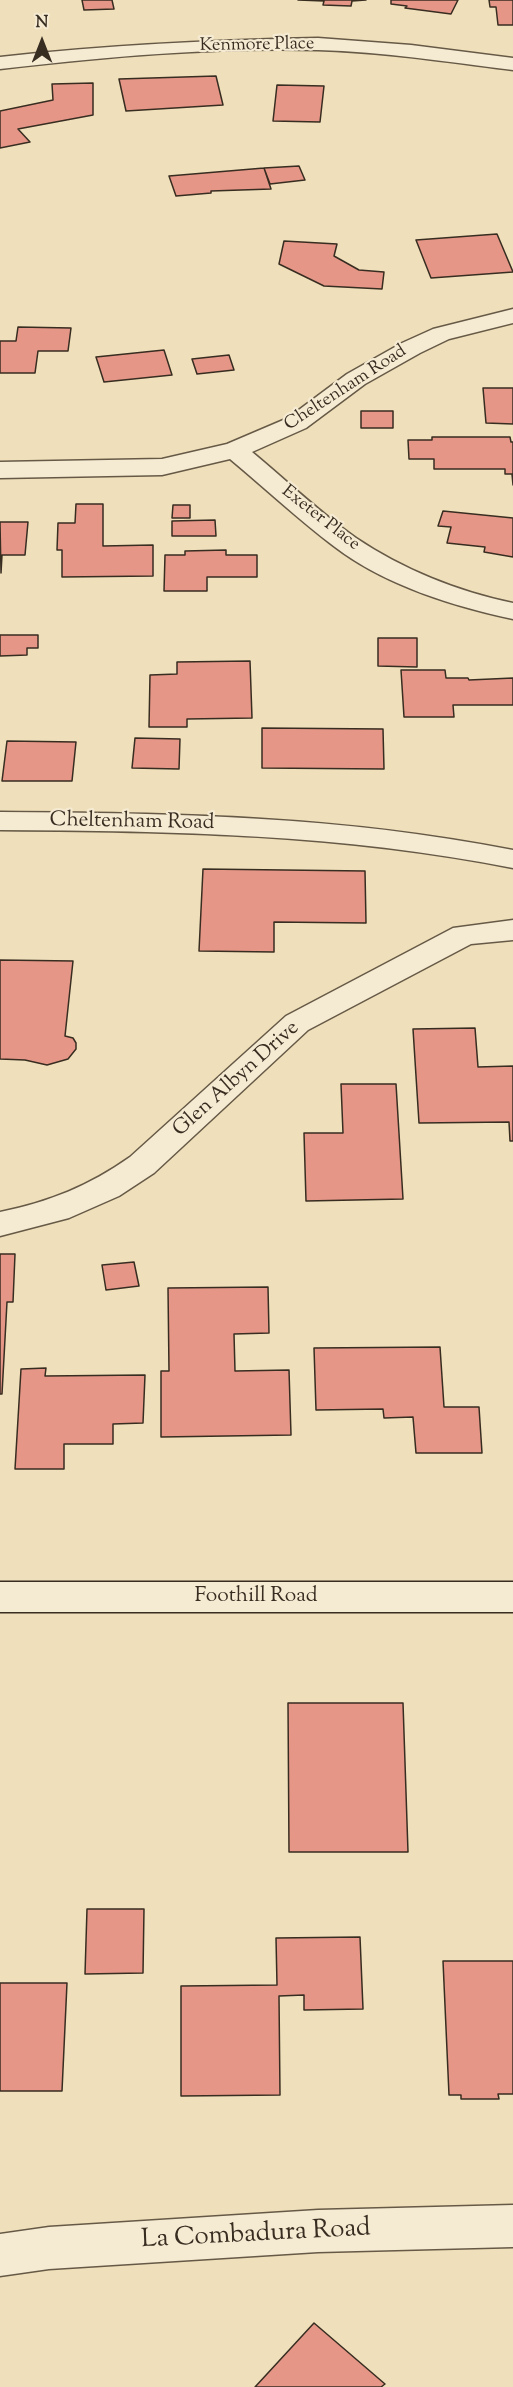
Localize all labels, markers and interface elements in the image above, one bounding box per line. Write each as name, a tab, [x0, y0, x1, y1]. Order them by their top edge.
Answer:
north arrow	[12, 12, 72, 72]
text: N	[36, 12, 48, 35]
street label: Kenmore Place	[200, 34, 314, 58]
street label: Cheltenham Road	[281, 341, 411, 437]
street label: Exeter Place	[276, 482, 364, 556]
street label: Cheltenham Road	[49, 809, 215, 837]
street label: Glen Albyn Drive	[169, 1017, 305, 1143]
street label: Foothill Road	[194, 1584, 318, 1610]
street label: La Combadura Road	[140, 2214, 372, 2258]

